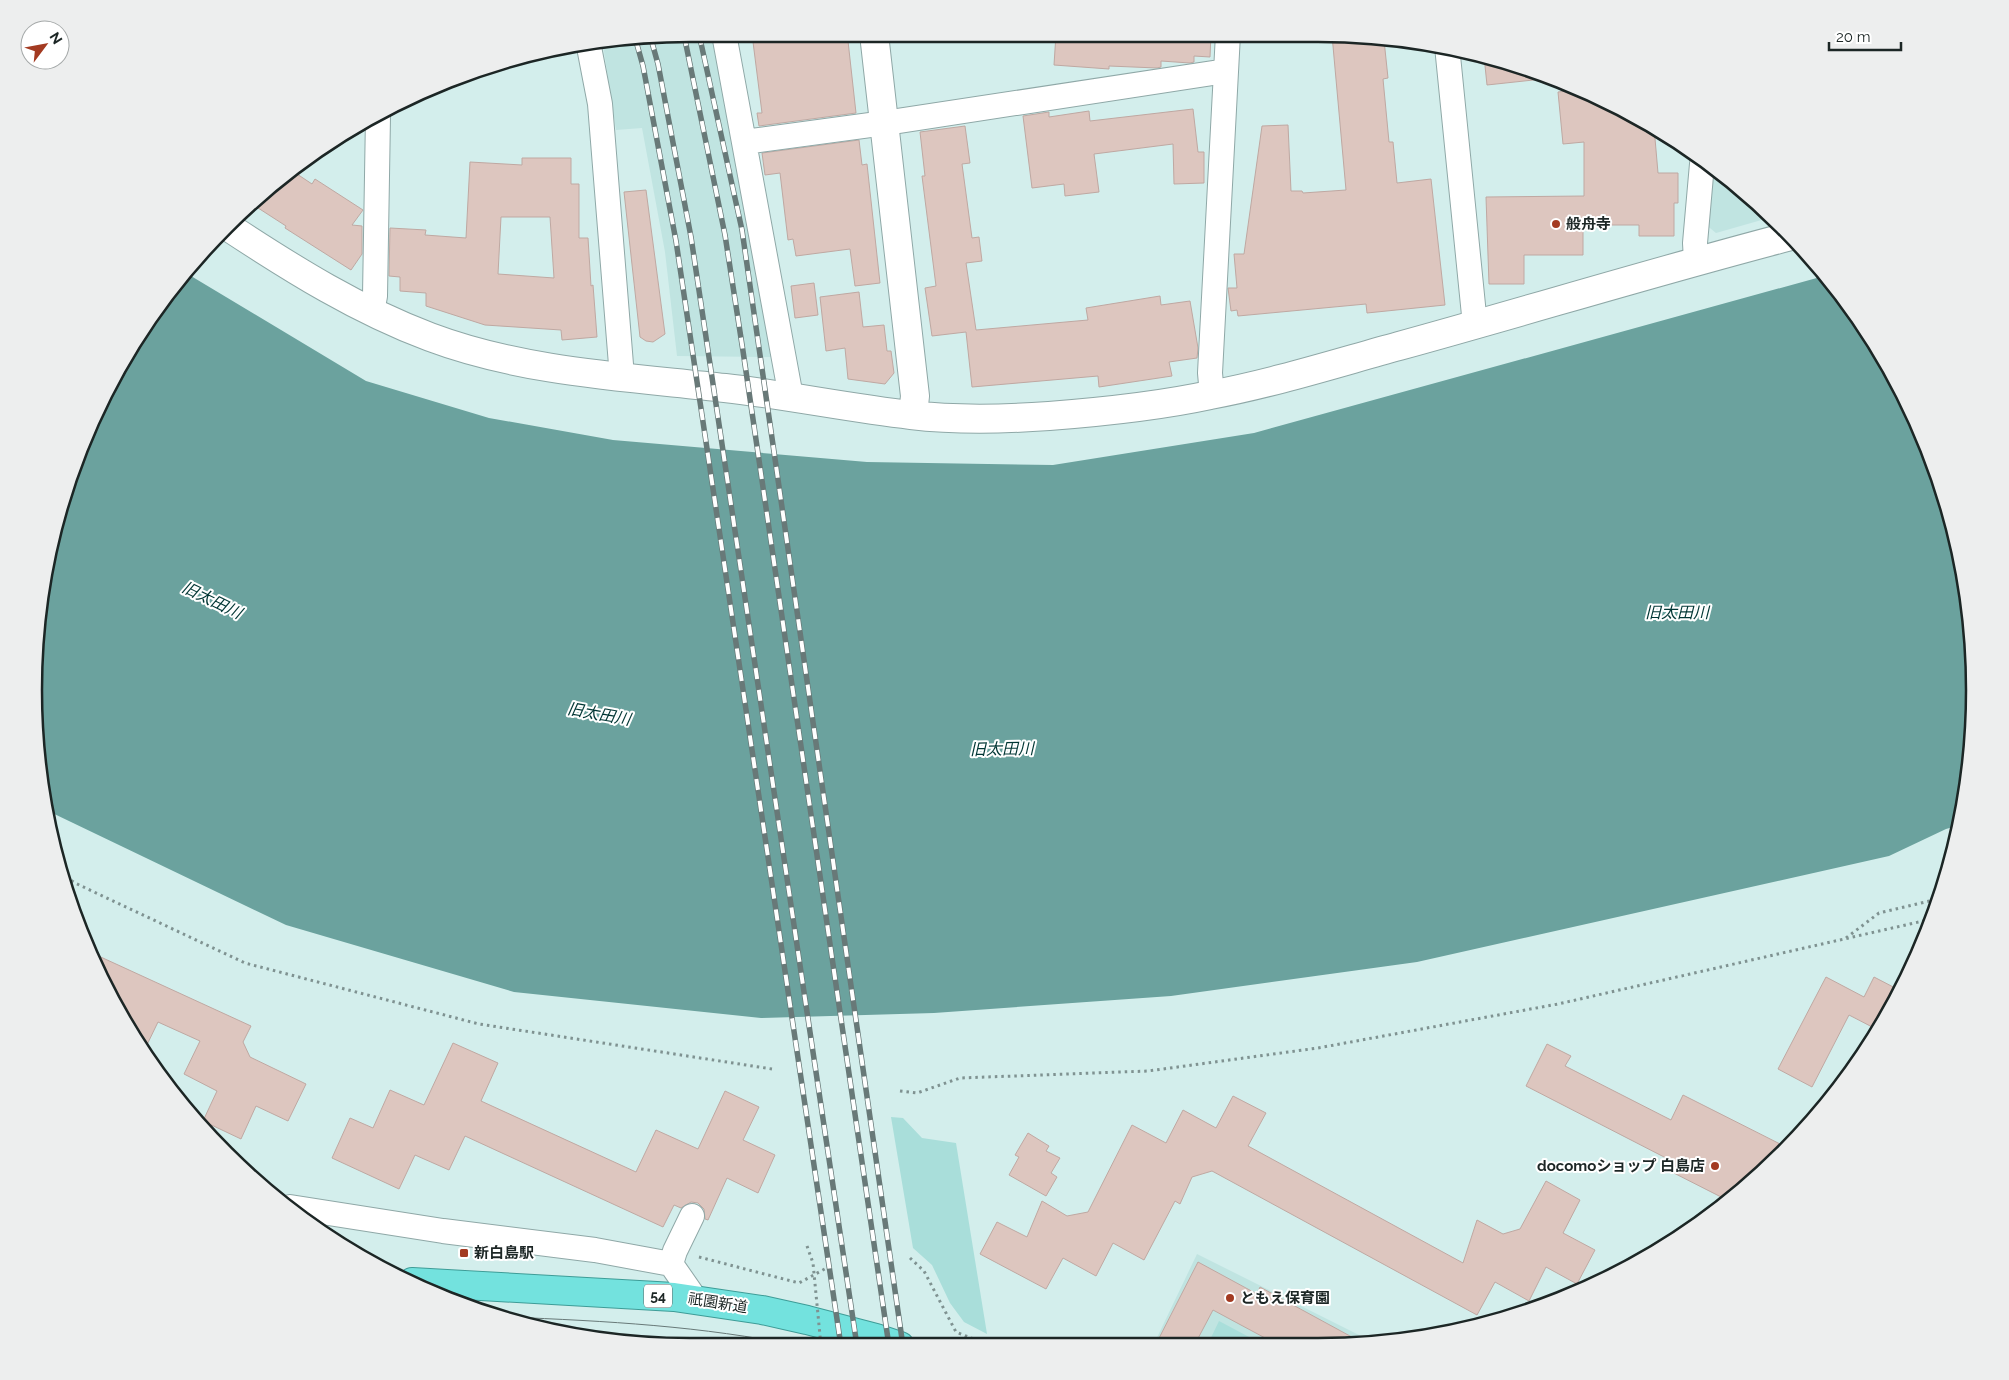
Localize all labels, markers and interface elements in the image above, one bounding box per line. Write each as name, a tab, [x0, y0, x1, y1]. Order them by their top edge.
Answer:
north arrow	[20, 20, 70, 70]
scale bar	[1829, 20, 1902, 52]
text: 20 m	[1836, 28, 1871, 46]
text: N	[46, 29, 66, 47]
place label: 般舟寺	[1566, 215, 1611, 233]
marker: 般舟寺	[1550, 218, 1562, 230]
water label: 旧太田川	[179, 577, 247, 623]
water label: 旧太田川	[1645, 603, 1711, 622]
water label: 旧太田川	[566, 699, 634, 729]
water label: 旧太田川	[970, 739, 1036, 759]
place label: docomoショップ 白島店	[1537, 1157, 1705, 1175]
marker: docomoショップ 白島店	[1709, 1160, 1721, 1172]
place label: 新白島駅	[474, 1244, 534, 1262]
marker: 新白島駅	[458, 1247, 470, 1259]
road number: 54	[644, 1284, 672, 1308]
street label: 祇園新道	[687, 1289, 749, 1317]
place label: ともえ保育園	[1240, 1289, 1330, 1307]
marker: ともえ保育園	[1224, 1292, 1236, 1304]

